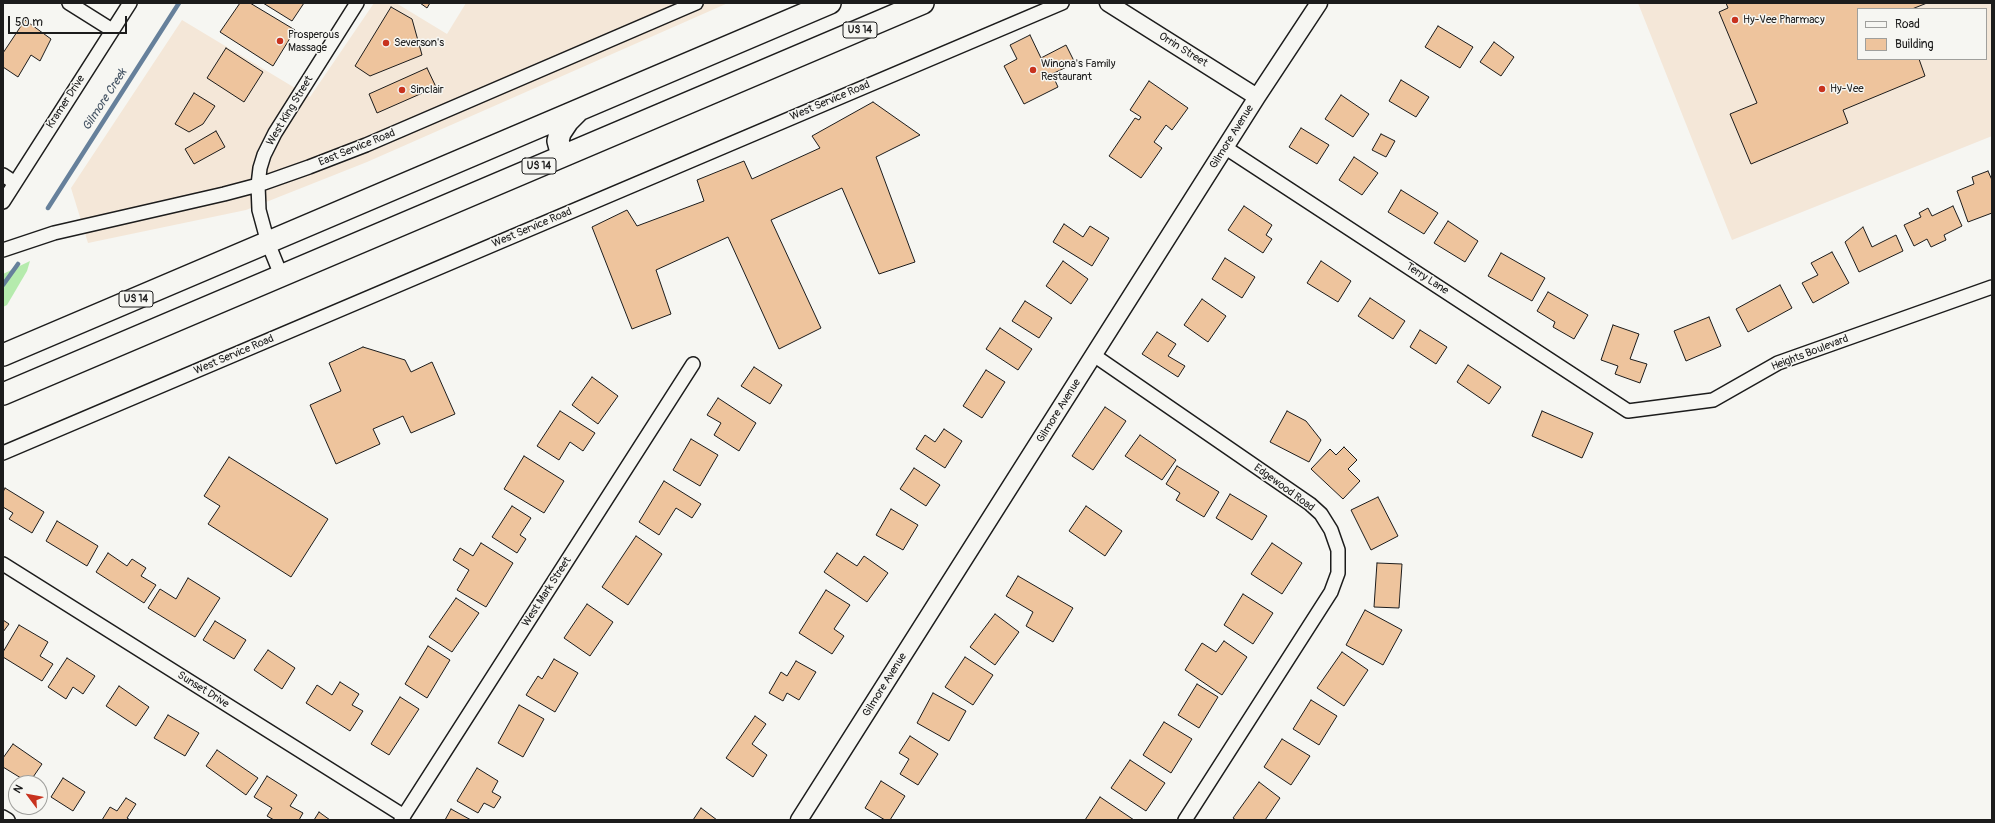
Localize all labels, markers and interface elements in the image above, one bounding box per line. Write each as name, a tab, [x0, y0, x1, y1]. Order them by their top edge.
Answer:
scale bar	[10, 8, 129, 34]
legend	[1857, 8, 1987, 60]
place label: Hy-Vee Pharmacy	[1743, 13, 1825, 27]
text: 50 m	[15, 15, 43, 30]
marker: Hy-Vee Pharmacy	[1730, 15, 1740, 25]
text: Road	[1895, 17, 1920, 32]
road number: US 14	[843, 22, 877, 38]
place label: Prosperous Massage	[288, 28, 339, 54]
street label: Orrin Street	[1156, 30, 1210, 70]
marker: Prosperous Massage	[275, 36, 285, 46]
place label: Severson's	[394, 36, 444, 50]
text: Building	[1895, 37, 1934, 52]
marker: Severson's	[381, 38, 391, 48]
place label: Winona's Family Restaurant	[1041, 57, 1115, 83]
marker: Winona's Family Restaurant	[1028, 65, 1038, 75]
water label: Gilmore Creek	[80, 66, 130, 134]
street label: Kramer Drive	[44, 73, 88, 131]
street label: West King Street	[264, 74, 316, 148]
street label: West Service Road	[788, 78, 872, 124]
place label: Hy-Vee	[1830, 82, 1864, 96]
place label: Sinclair	[410, 83, 444, 97]
marker: Hy-Vee	[1817, 84, 1827, 94]
marker: Sinclair	[397, 85, 407, 95]
street label: Gilmore Avenue	[1207, 103, 1257, 171]
street label: East Service Road	[317, 127, 397, 169]
road number: US 14	[522, 158, 556, 174]
street label: West Service Road	[490, 205, 574, 251]
street label: Terry Lane	[1403, 260, 1451, 298]
road number: US 14	[119, 291, 153, 307]
street label: West Service Road	[192, 332, 276, 378]
street label: Heights Boulevard	[1770, 332, 1850, 374]
street label: Gilmore Avenue	[1034, 377, 1084, 445]
street label: Edgewood Road	[1251, 462, 1317, 514]
street label: West Mark Street	[520, 555, 574, 629]
street label: Gilmore Avenue	[860, 651, 910, 719]
street label: Sunset Drive	[175, 669, 231, 711]
north arrow	[8, 775, 48, 815]
text: N	[11, 782, 26, 796]

